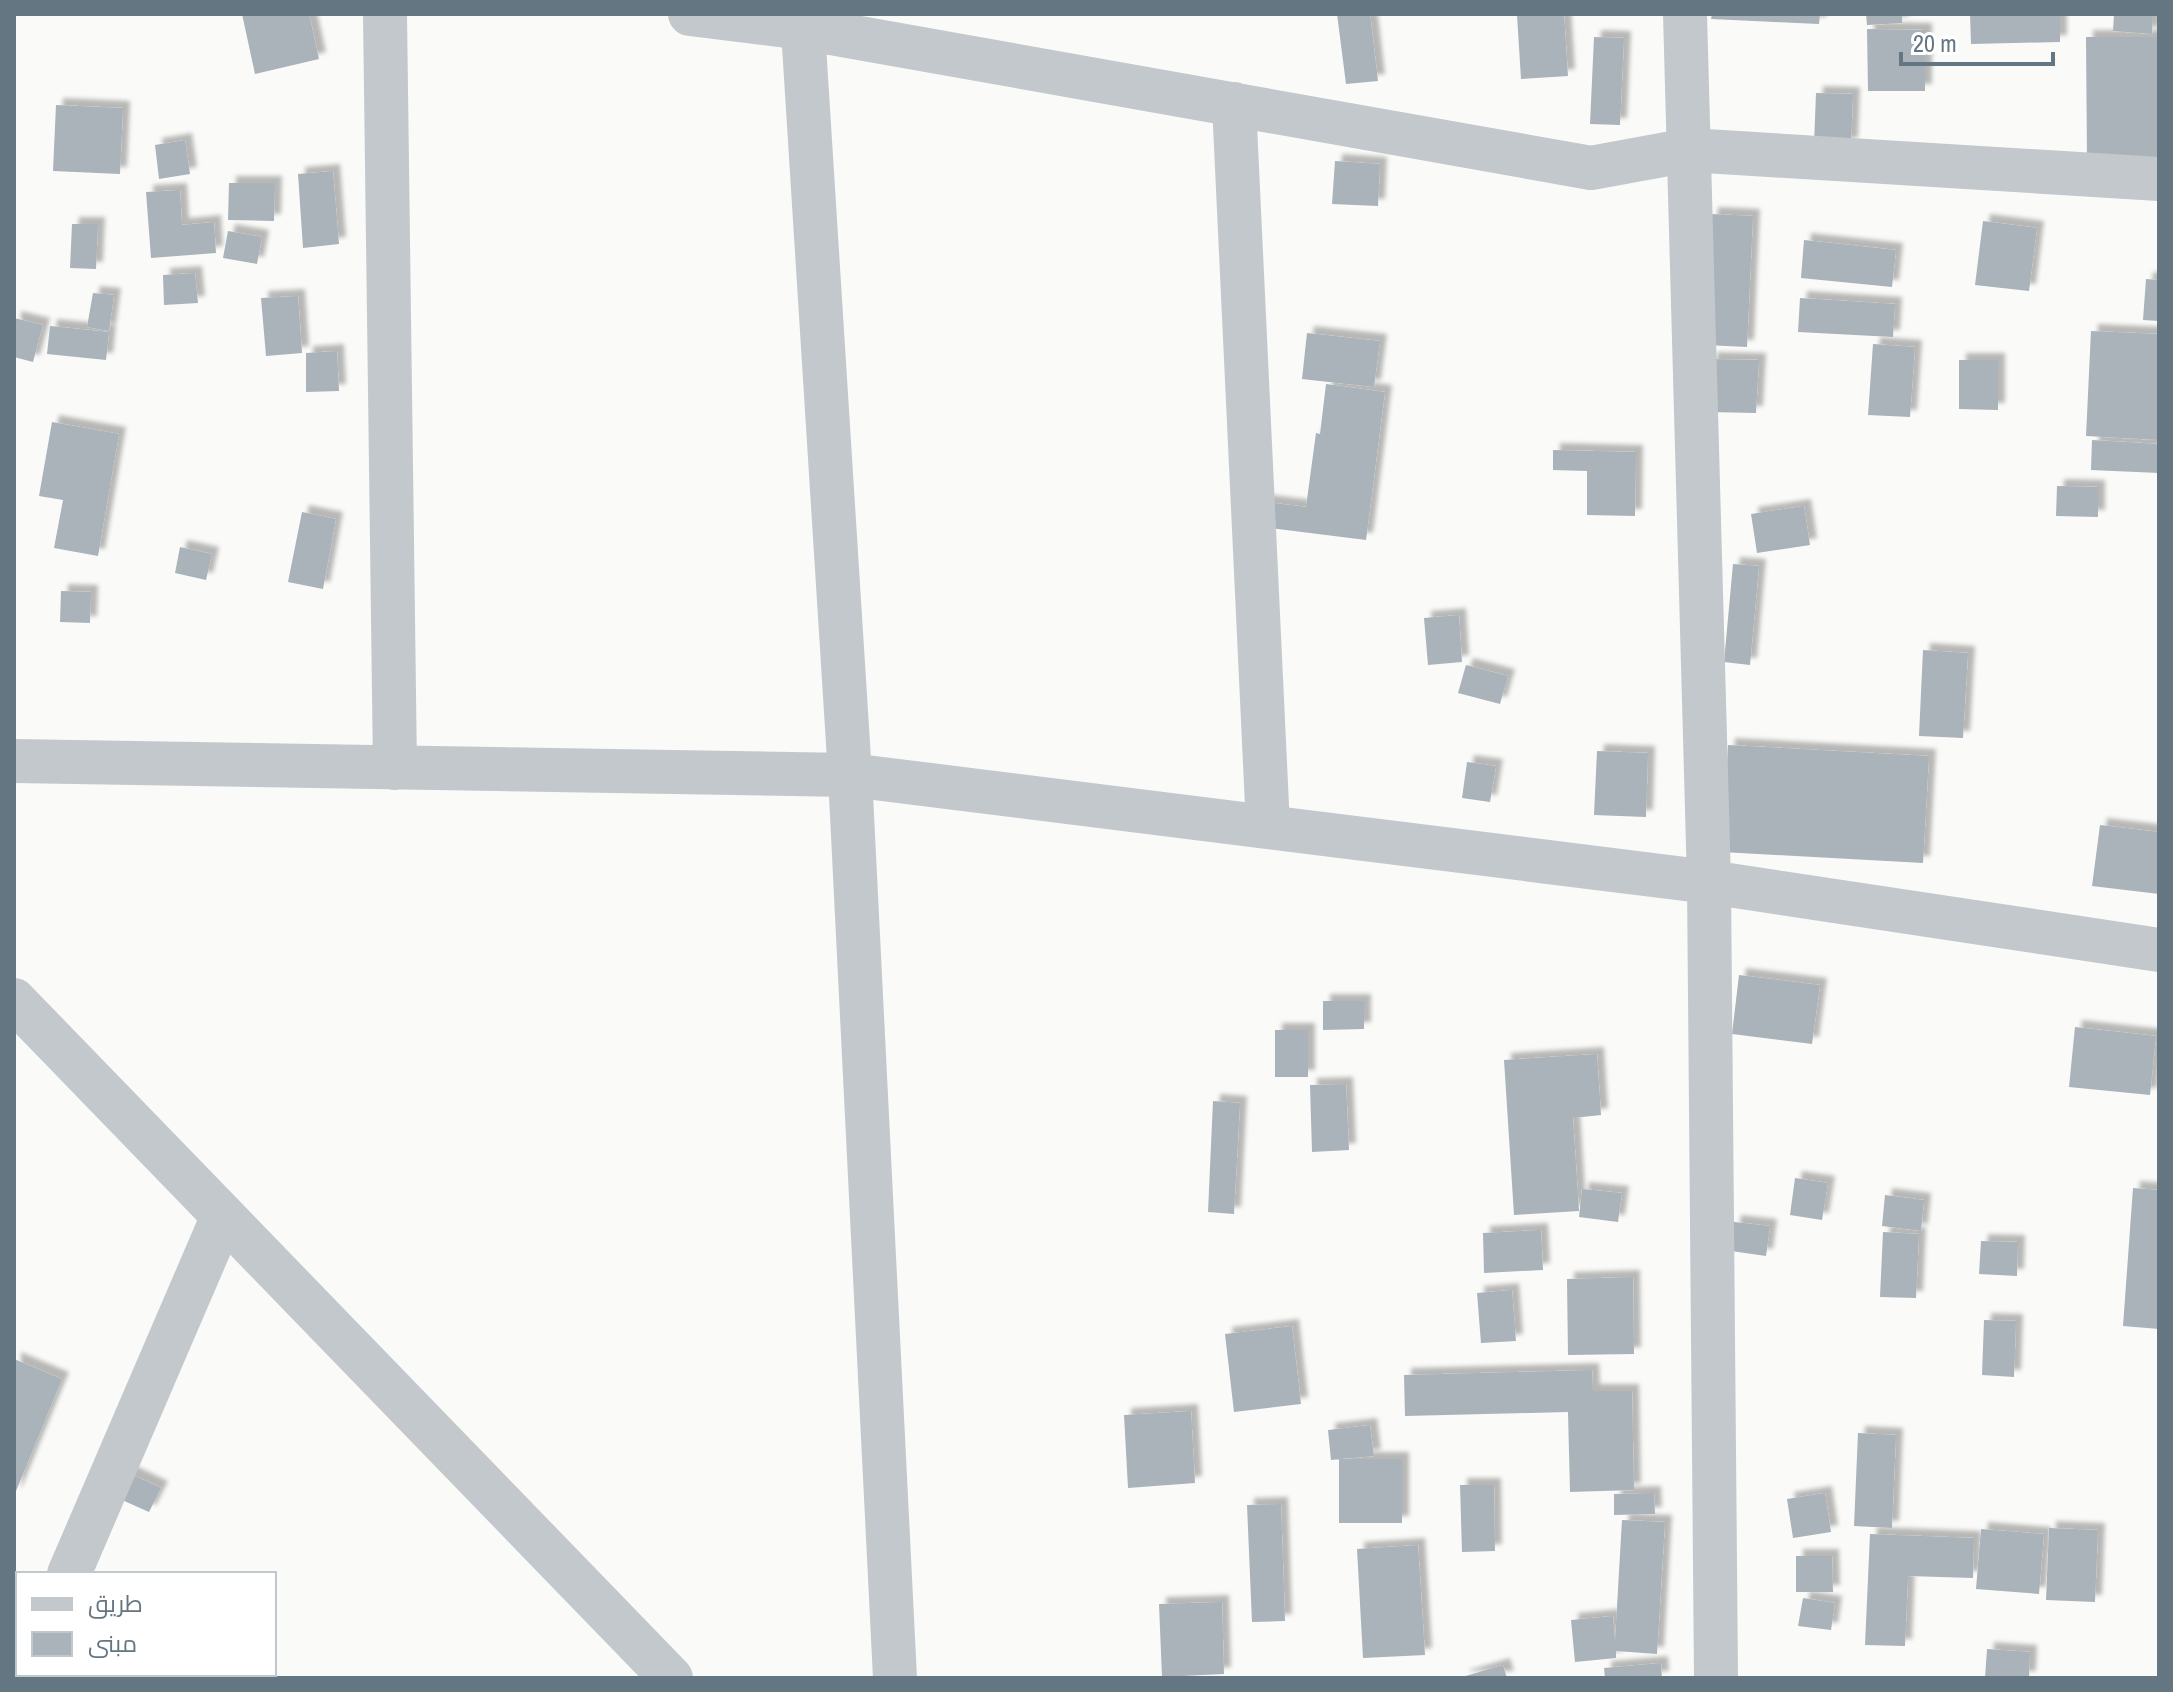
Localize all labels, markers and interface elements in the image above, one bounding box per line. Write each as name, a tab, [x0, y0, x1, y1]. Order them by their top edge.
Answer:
scale bar	[1901, 16, 2053, 66]
text: 20 m	[1913, 27, 1957, 59]
legend	[16, 1572, 276, 1676]
text: طريق	[88, 1587, 143, 1619]
text: مبنى	[88, 1627, 137, 1659]

